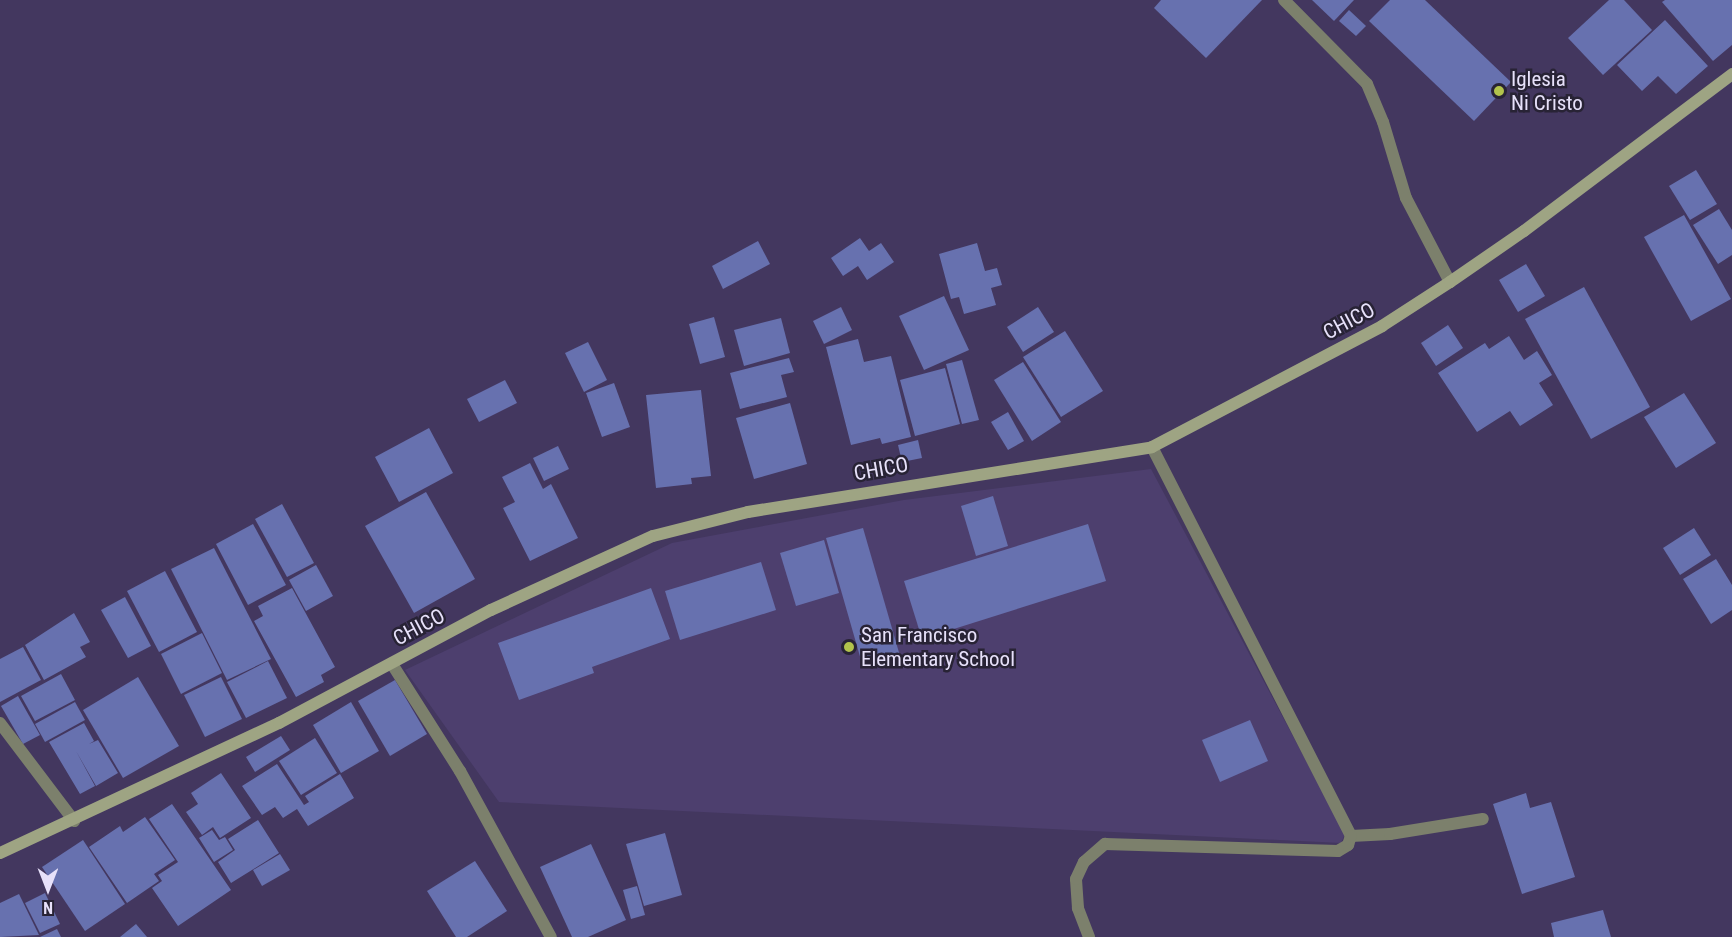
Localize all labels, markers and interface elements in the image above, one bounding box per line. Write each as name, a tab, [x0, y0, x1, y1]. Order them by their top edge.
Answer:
place label: Iglesia Ni Cristo	[1511, 66, 1583, 116]
marker: Iglesia Ni Cristo	[1492, 84, 1506, 98]
street label: CHICO	[1319, 297, 1379, 345]
street label: CHICO	[852, 452, 910, 486]
street label: CHICO	[389, 603, 449, 651]
place label: San Francisco Elementary School	[861, 622, 1015, 672]
marker: San Francisco Elementary School	[842, 640, 856, 654]
north arrow	[18, 859, 78, 919]
text: N	[43, 898, 53, 917]

